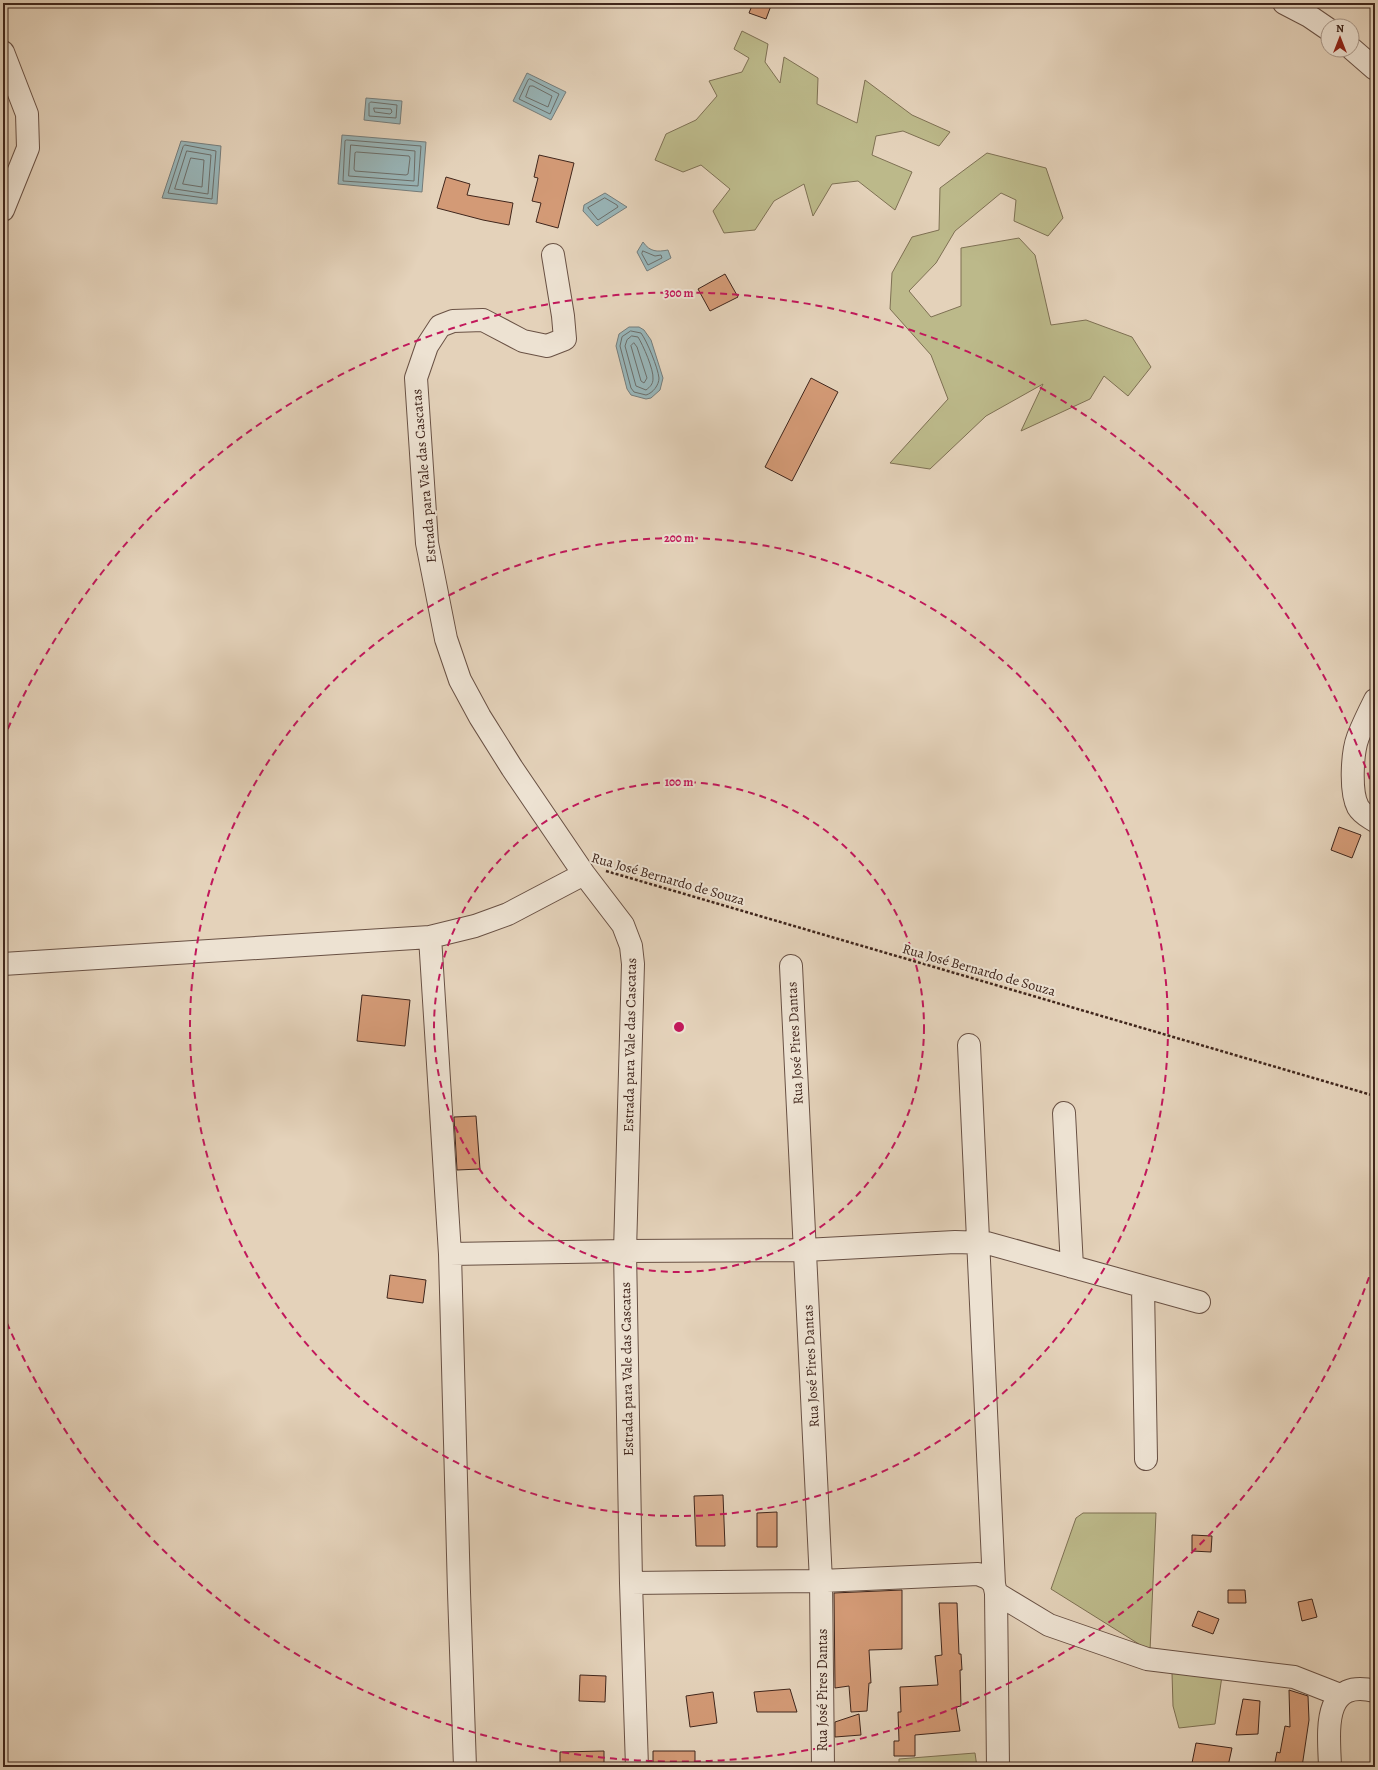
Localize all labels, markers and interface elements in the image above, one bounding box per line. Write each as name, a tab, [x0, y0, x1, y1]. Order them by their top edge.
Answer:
north arrow	[1320, 18, 1360, 58]
text: N	[1336, 21, 1344, 36]
text: 300 m	[664, 285, 694, 301]
street label: Estrada para Vale das Cascatas	[407, 388, 441, 564]
text: 200 m	[664, 530, 694, 546]
text: 100 m	[665, 774, 693, 790]
street label: Rua José Bernardo de Souza	[589, 848, 747, 910]
street label: Rua José Bernardo de Souza	[900, 939, 1058, 1001]
street label: Estrada para Vale das Cascatas	[619, 958, 641, 1132]
street label: Rua José Pires Dantas	[782, 981, 808, 1105]
centre of rings	[672, 1020, 686, 1034]
street label: Estrada para Vale das Cascatas	[616, 1282, 638, 1456]
street label: Rua José Pires Dantas	[798, 1304, 824, 1428]
street label: Rua José Pires Dantas	[813, 1629, 832, 1751]

